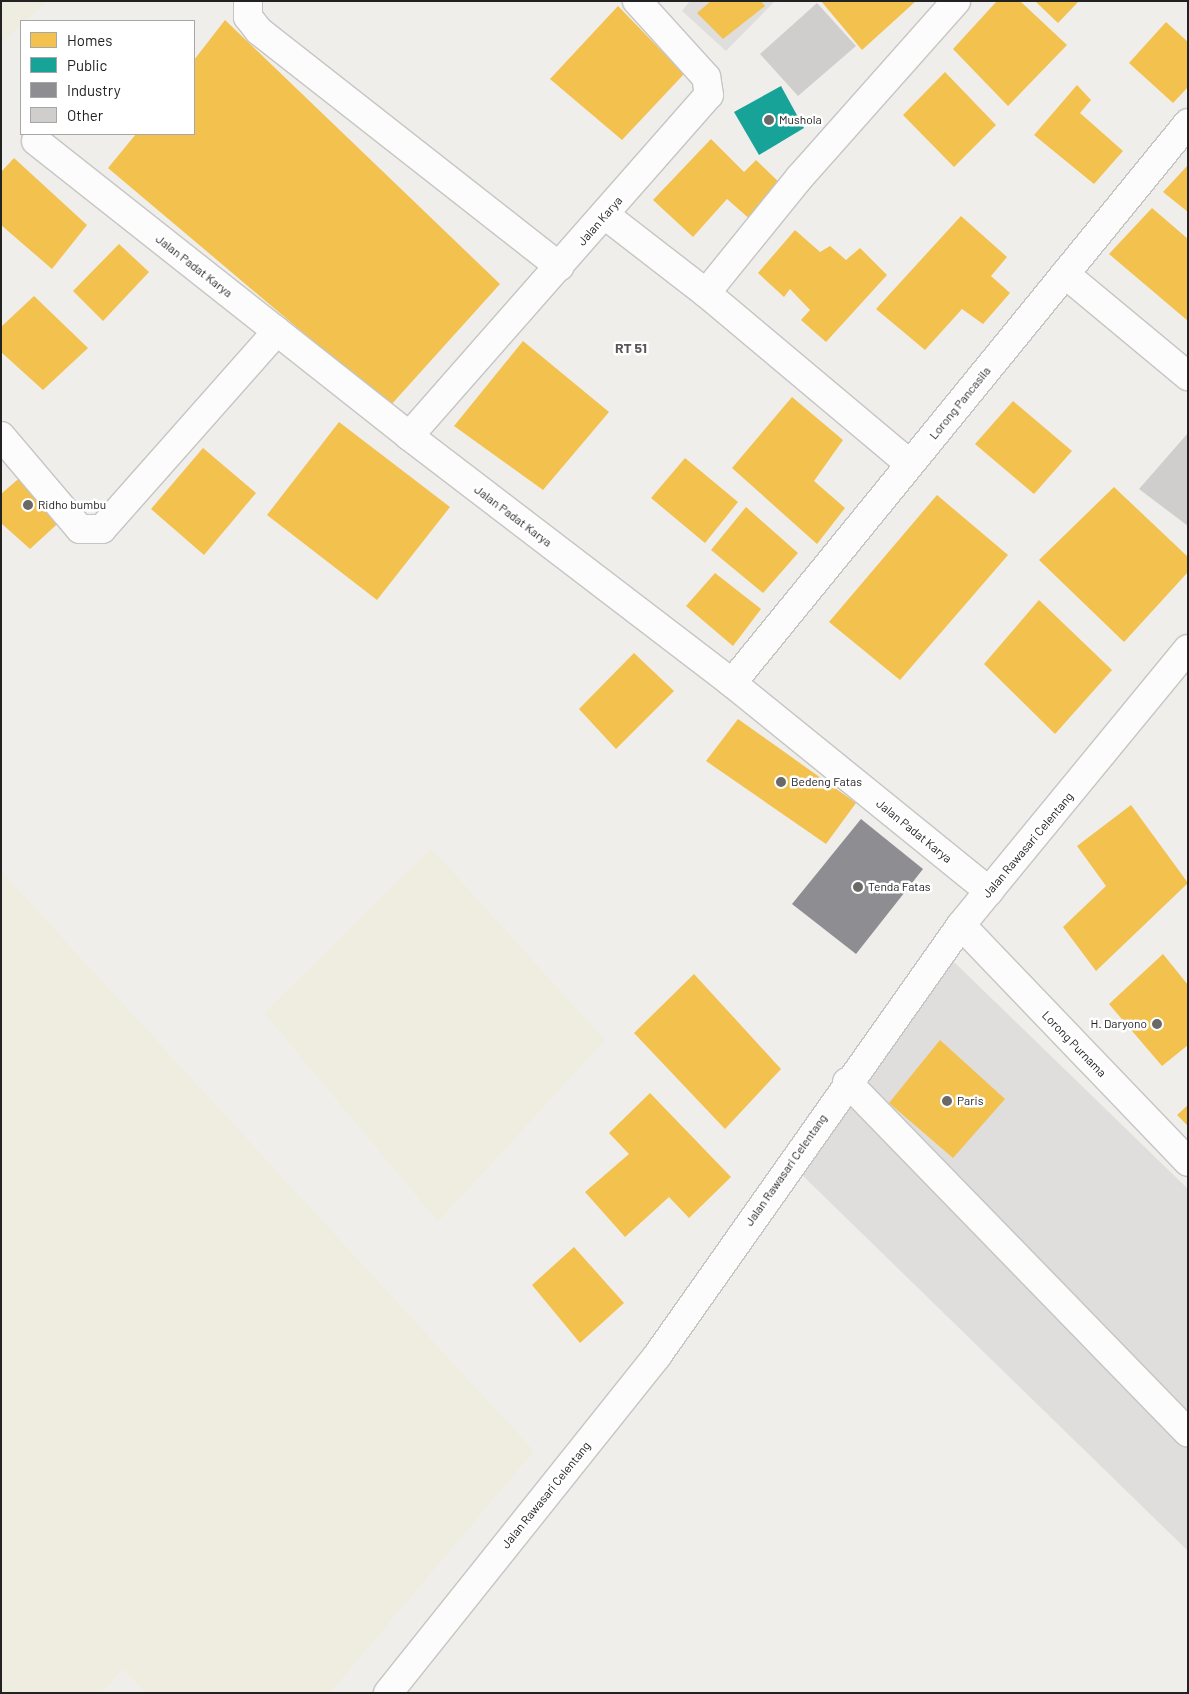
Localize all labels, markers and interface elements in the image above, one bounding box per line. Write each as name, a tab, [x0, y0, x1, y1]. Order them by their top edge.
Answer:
legend	[20, 20, 195, 135]
text: Homes	[67, 31, 112, 49]
text: Public	[67, 56, 107, 74]
text: Industry	[67, 81, 121, 99]
text: Other	[67, 106, 103, 124]
place label: Mushola	[779, 113, 822, 127]
marker: Mushola	[763, 114, 775, 126]
street label: Jalan Karya	[575, 193, 625, 249]
street label: Jalan Padat Karya	[153, 232, 235, 300]
district label: RT 51	[615, 340, 647, 356]
street label: Lorong Pancasila	[926, 364, 994, 442]
street label: Jalan Padat Karya	[471, 482, 555, 550]
place label: Ridho bumbu	[38, 498, 106, 512]
marker: Ridho bumbu	[22, 499, 34, 511]
place label: Bedeng Fatas	[791, 775, 862, 789]
marker: Bedeng Fatas	[775, 776, 787, 788]
street label: Jalan Rawasari Celentang	[980, 789, 1076, 901]
street label: Jalan Padat Karya	[873, 796, 955, 866]
place label: Tenda Fatas	[868, 880, 931, 894]
marker: Tenda Fatas	[852, 881, 864, 893]
street label: Lorong Purnama	[1039, 1008, 1109, 1080]
place label: H. Daryono	[1090, 1017, 1147, 1031]
marker: H. Daryono	[1151, 1018, 1163, 1030]
place label: Paris	[957, 1094, 983, 1108]
marker: Paris	[941, 1095, 953, 1107]
street label: Jalan Rawasari Celentang	[742, 1111, 830, 1229]
street label: Jalan Rawasari Celentang	[498, 1439, 594, 1551]

